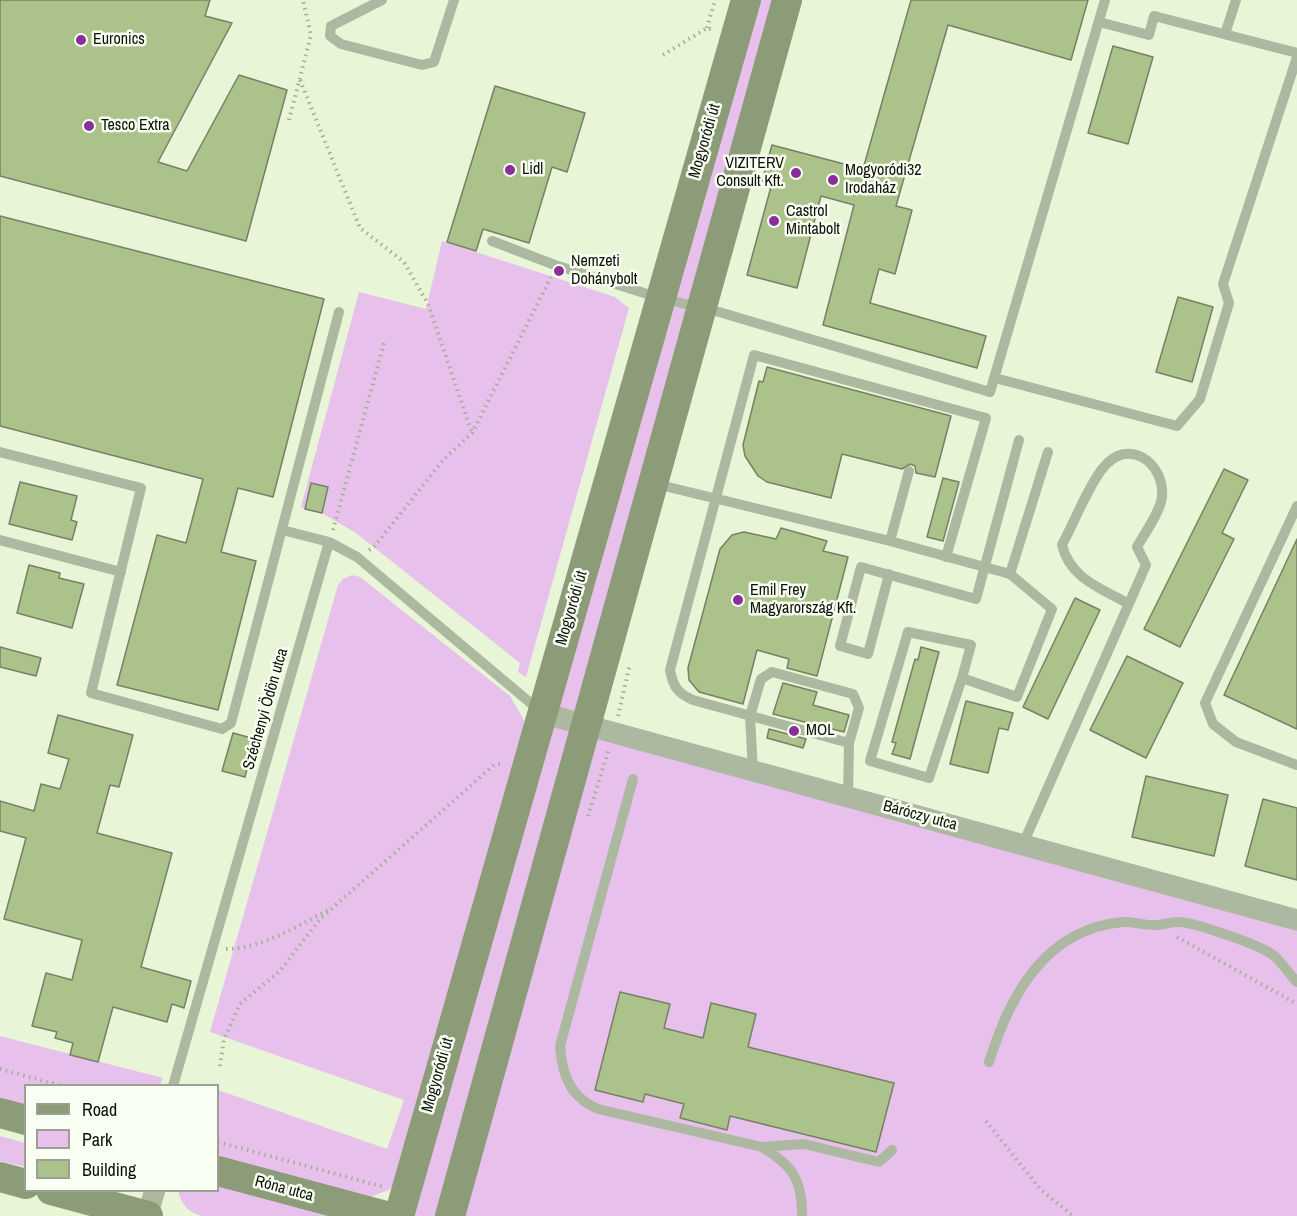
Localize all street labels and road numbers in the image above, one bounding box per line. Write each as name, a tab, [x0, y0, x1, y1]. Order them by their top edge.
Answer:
street label: Mogyoródi út	[685, 102, 725, 180]
street label: Mogyoródi út	[552, 569, 592, 647]
street label: Széchenyi Ödön utca	[239, 646, 293, 772]
street label: Báróczy utca	[881, 797, 959, 835]
street label: Mogyoródi út	[418, 1036, 458, 1114]
street label: Róna utca	[253, 1172, 315, 1206]

